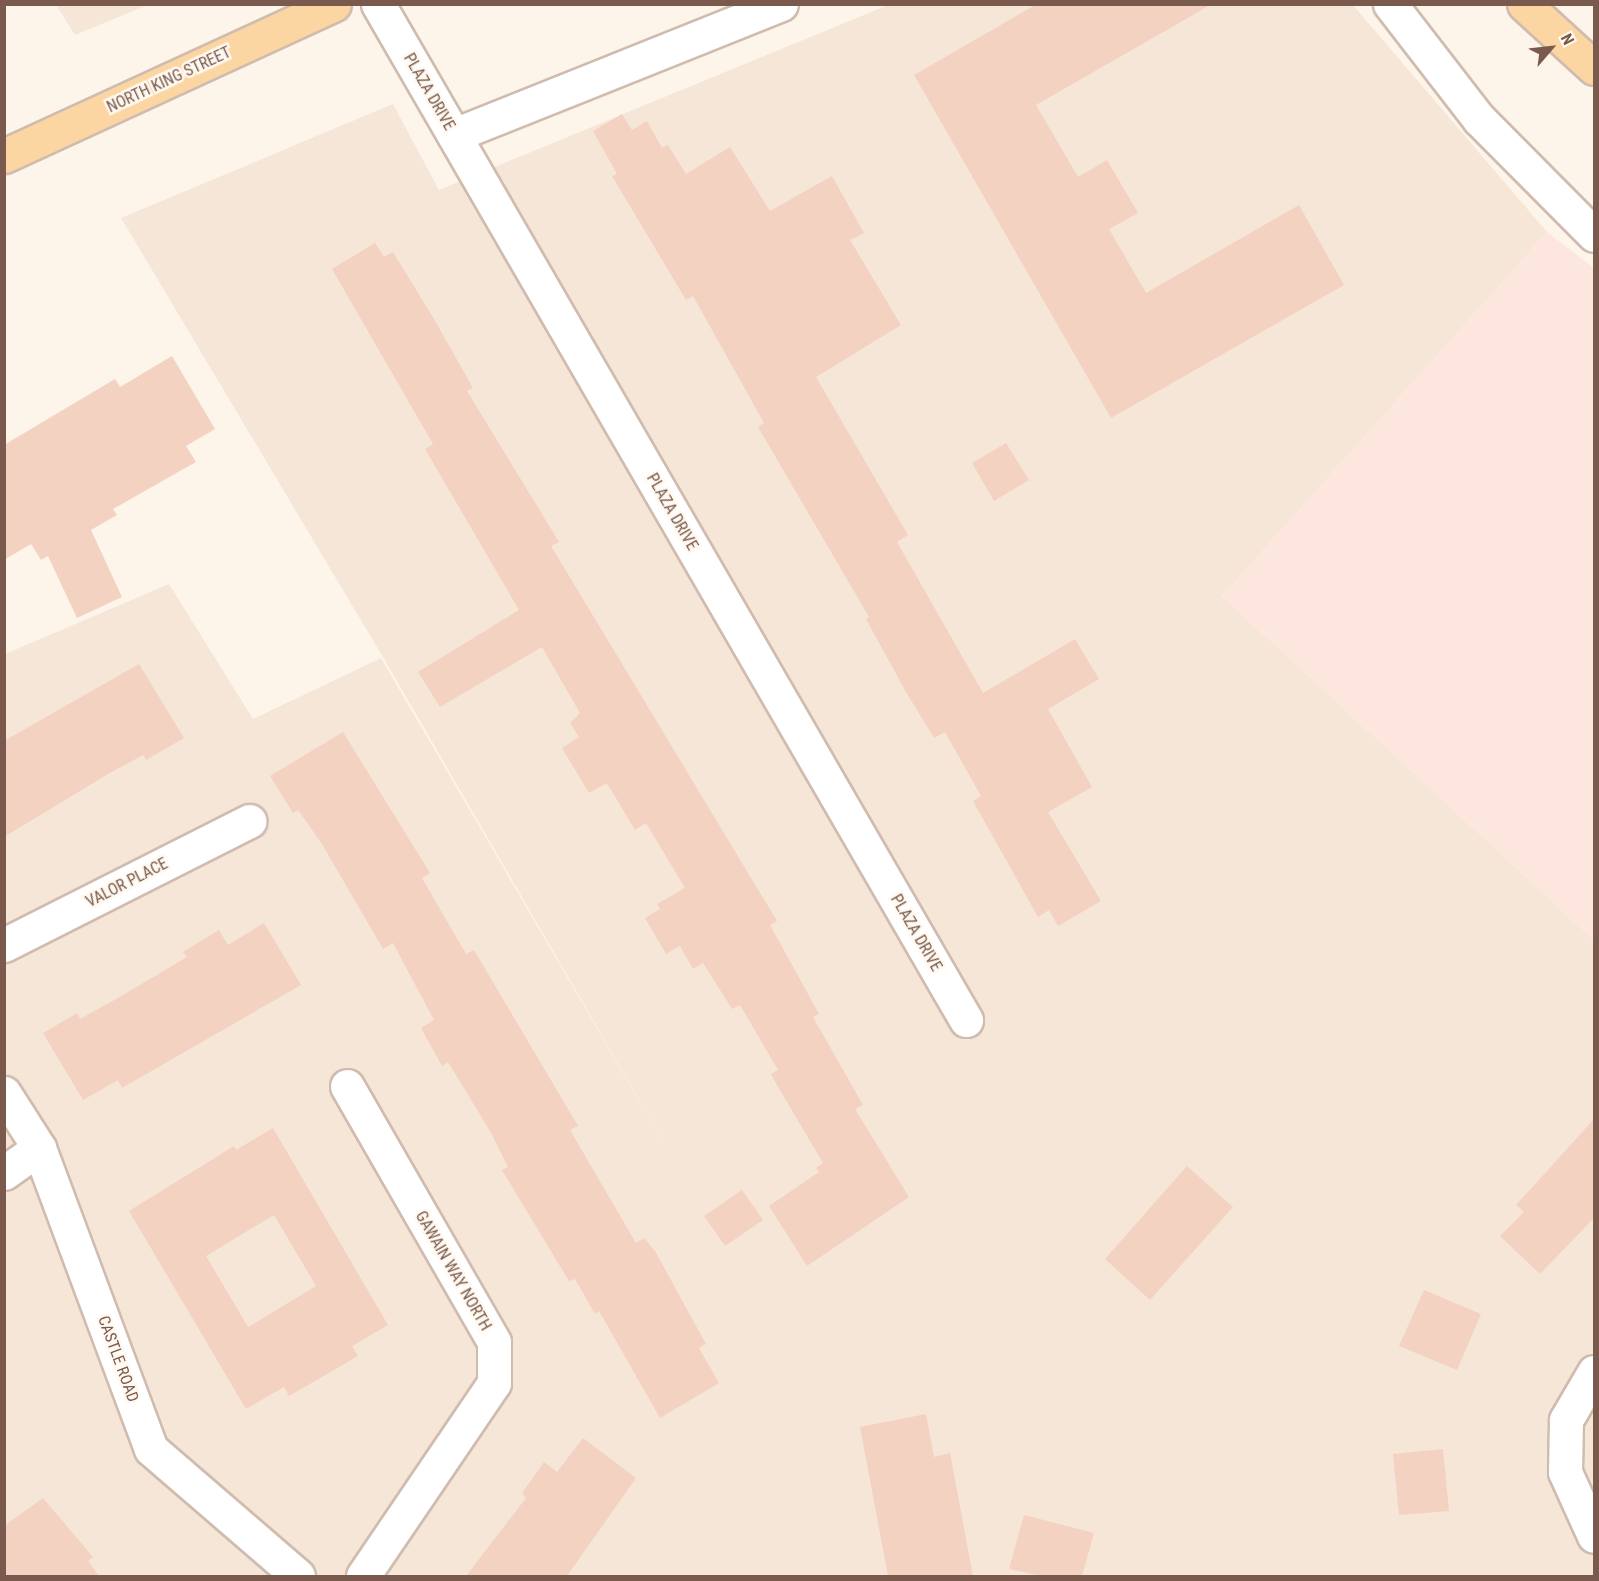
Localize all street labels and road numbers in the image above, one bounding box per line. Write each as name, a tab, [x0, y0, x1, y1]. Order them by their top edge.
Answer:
street label: NORTH KING STREET	[104, 43, 234, 117]
street label: PLAZA DRIVE	[399, 50, 459, 134]
street label: PLAZA DRIVE	[642, 470, 702, 554]
street label: VALOR PLACE	[83, 854, 171, 912]
street label: PLAZA DRIVE	[886, 891, 946, 975]
street label: GAWAIN WAY NORTH	[411, 1208, 495, 1334]
street label: CASTLE ROAD	[94, 1313, 142, 1405]

